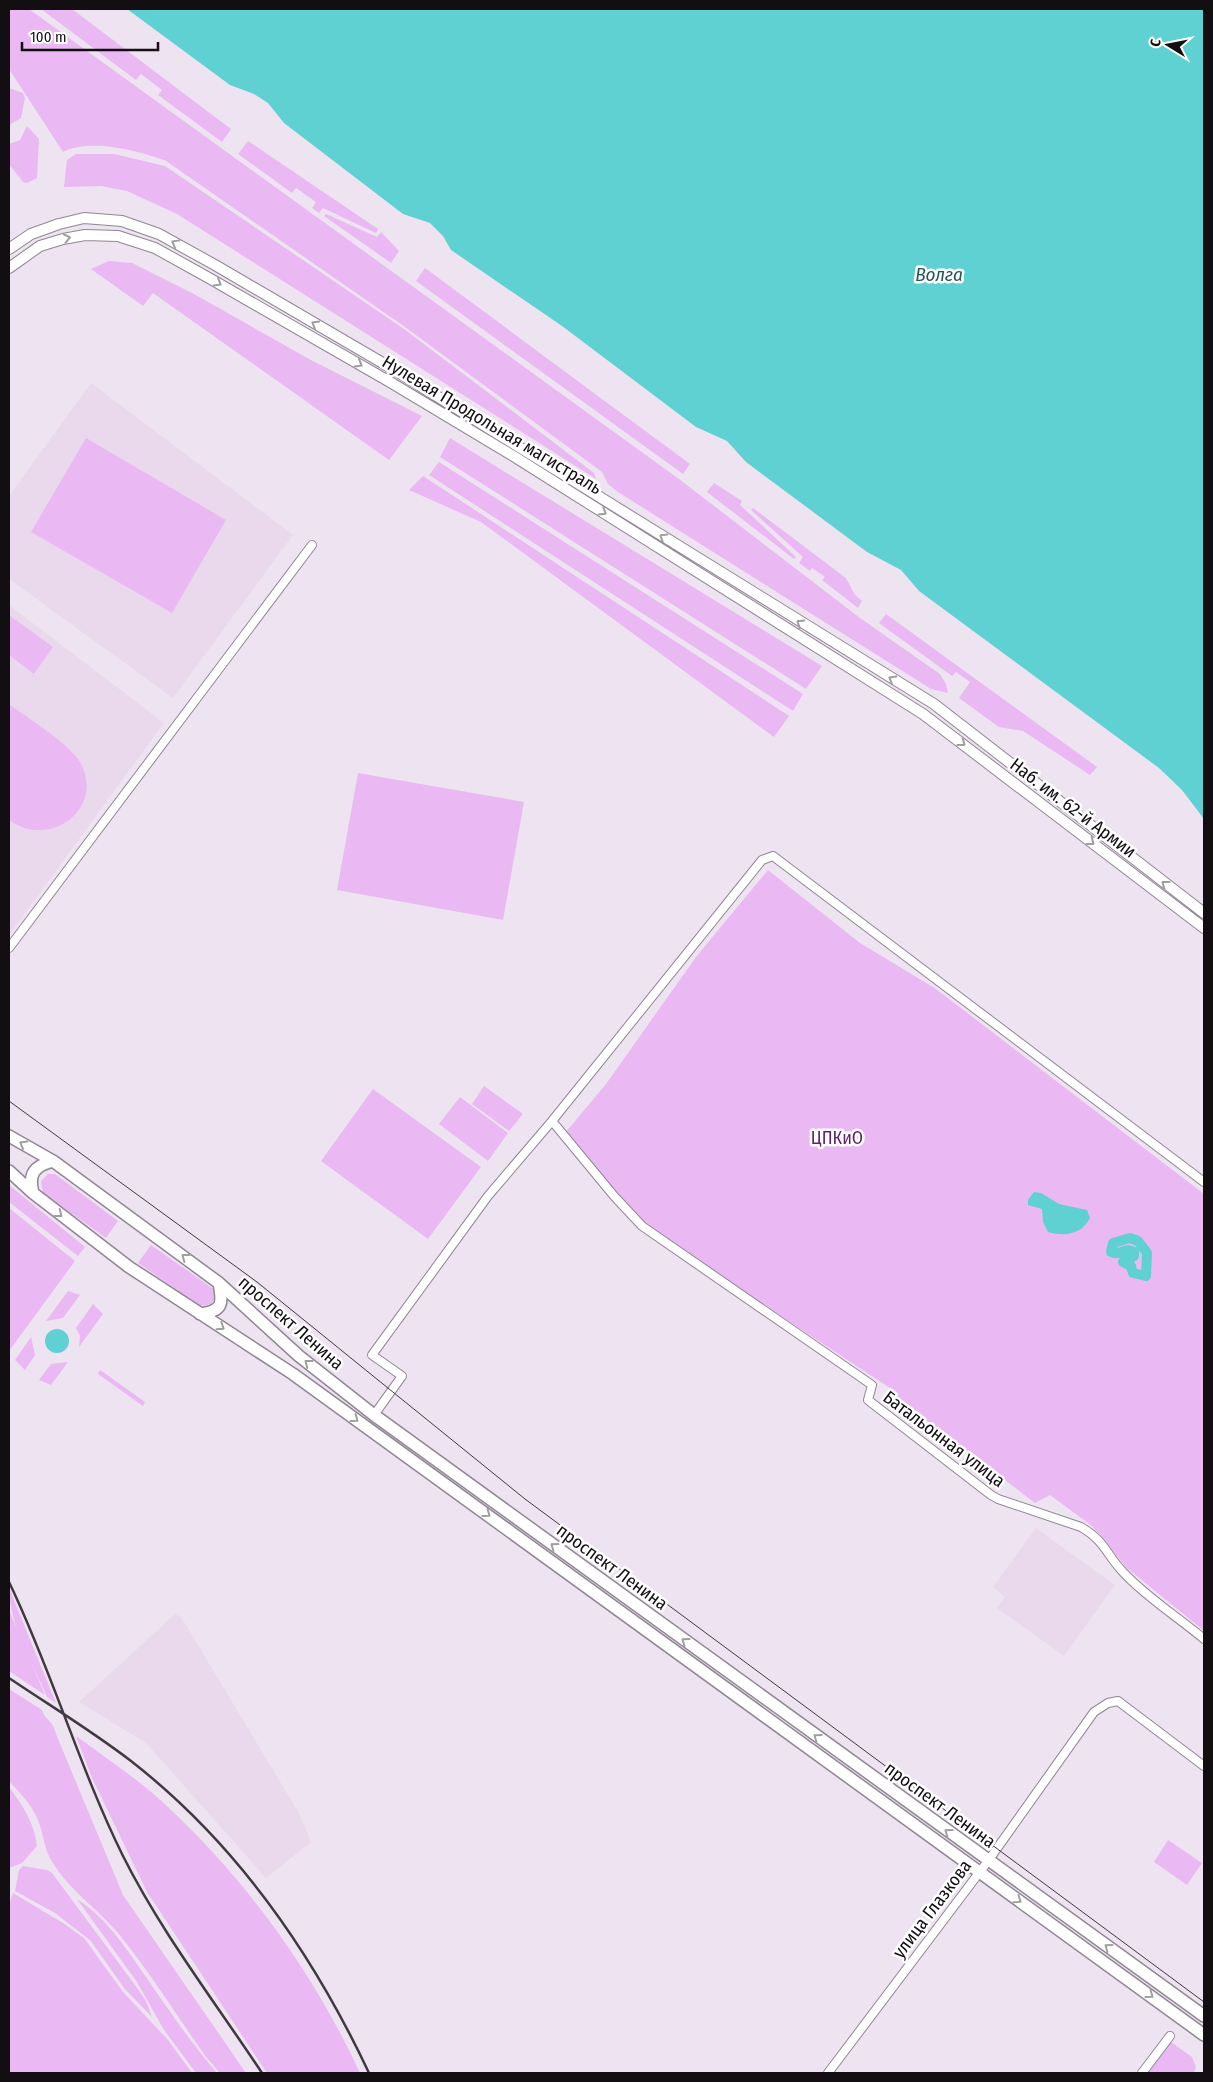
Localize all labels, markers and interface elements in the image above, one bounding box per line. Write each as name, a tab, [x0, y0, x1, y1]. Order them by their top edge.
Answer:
scale bar	[22, 20, 159, 52]
north arrow	[1143, 20, 1193, 70]
text: 100 m	[30, 28, 67, 46]
text: С	[1147, 37, 1165, 48]
one-way arrow	[63, 234, 72, 244]
one-way arrow	[171, 239, 180, 249]
water label: Волга	[915, 263, 963, 286]
one-way arrow	[213, 277, 222, 287]
one-way arrow	[312, 320, 321, 330]
street label: Нулевая Продольная магистраль	[378, 351, 606, 499]
one-way arrow	[354, 358, 363, 368]
one-way arrow	[597, 506, 606, 515]
one-way arrow	[659, 534, 668, 543]
one-way arrow	[797, 620, 806, 629]
one-way arrow	[888, 675, 897, 685]
one-way arrow	[956, 737, 966, 746]
street label: Наб. им. 62-й Армии	[1006, 753, 1140, 863]
one-way arrow	[1085, 836, 1094, 844]
one-way arrow	[1161, 881, 1171, 890]
park label: ЦПКиО	[811, 1127, 863, 1149]
one-way arrow	[20, 1141, 29, 1151]
one-way arrow	[54, 1208, 63, 1217]
one-way arrow	[181, 1254, 191, 1263]
street label: проспект Ленина	[234, 1271, 348, 1375]
one-way arrow	[215, 1321, 224, 1331]
one-way arrow	[305, 1361, 314, 1369]
street label: Батальонная улица	[879, 1386, 1009, 1492]
one-way arrow	[349, 1413, 359, 1422]
one-way arrow	[481, 1508, 491, 1517]
street label: проспект Ленина	[552, 1519, 672, 1615]
one-way arrow	[551, 1543, 560, 1551]
one-way arrow	[681, 1638, 691, 1647]
one-way arrow	[813, 1733, 822, 1743]
street label: проспект Ленина	[880, 1757, 1000, 1853]
one-way arrow	[944, 1829, 954, 1838]
street label: улица Глазкова	[888, 1855, 976, 1962]
one-way arrow	[1012, 1894, 1021, 1903]
one-way arrow	[1104, 1944, 1113, 1953]
one-way arrow	[1144, 1989, 1153, 1998]

